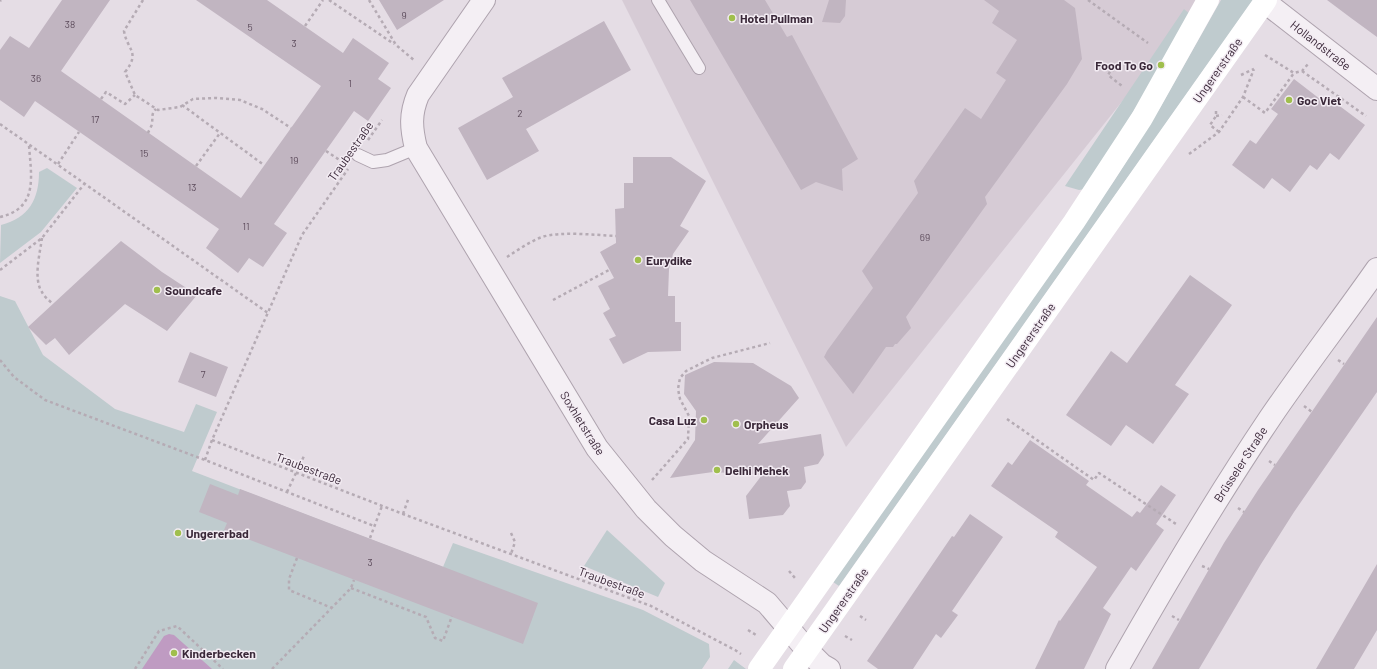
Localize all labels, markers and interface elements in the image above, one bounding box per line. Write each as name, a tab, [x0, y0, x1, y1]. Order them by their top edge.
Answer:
house number: 9	[401, 9, 407, 21]
place label: Hotel Pullman	[740, 11, 813, 25]
marker: Hotel Pullman	[727, 13, 737, 23]
street label: Hollandstraße	[1288, 17, 1354, 73]
house number: 38	[65, 18, 75, 30]
house number: 5	[247, 21, 253, 33]
street label: Ungererstraße	[1190, 35, 1244, 105]
house number: 3	[291, 37, 297, 49]
place label: Food To Go	[1095, 58, 1153, 72]
marker: Food To Go	[1156, 60, 1166, 70]
house number: 36	[31, 72, 41, 84]
house number: 1	[348, 77, 352, 89]
place label: Goc Viet	[1297, 93, 1342, 107]
marker: Goc Viet	[1284, 95, 1294, 105]
house number: 2	[517, 107, 523, 119]
house number: 17	[91, 113, 99, 125]
street label: Traubestraße	[324, 119, 376, 183]
house number: 15	[140, 147, 148, 159]
house number: 19	[290, 154, 298, 166]
house number: 13	[188, 181, 196, 193]
house number: 11	[242, 220, 250, 232]
house number: 69	[920, 231, 930, 243]
place label: Eurydike	[646, 253, 693, 267]
marker: Eurydike	[633, 255, 643, 265]
place label: Soundcafe	[165, 283, 223, 297]
marker: Soundcafe	[152, 285, 162, 295]
street label: Ungererstraße	[1003, 300, 1057, 370]
house number: 7	[201, 368, 206, 380]
street label: Soxhletstraße	[558, 388, 608, 458]
place label: Casa Luz	[649, 413, 696, 427]
marker: Casa Luz	[699, 415, 709, 425]
place label: Orpheus	[744, 417, 789, 431]
marker: Orpheus	[731, 419, 741, 429]
street label: Brüsseler Straße	[1210, 424, 1270, 504]
street label: Traubestraße	[274, 449, 344, 487]
place label: Delhi Mehek	[725, 463, 789, 477]
marker: Delhi Mehek	[712, 465, 722, 475]
place label: Ungererbad	[186, 526, 249, 540]
marker: Ungererbad	[173, 528, 183, 538]
house number: 3	[367, 556, 373, 568]
street label: Traubestraße	[577, 564, 647, 600]
street label: Ungererstraße	[816, 565, 870, 635]
place label: Kinderbecken	[182, 646, 256, 660]
marker: Kinderbecken	[169, 648, 179, 658]

